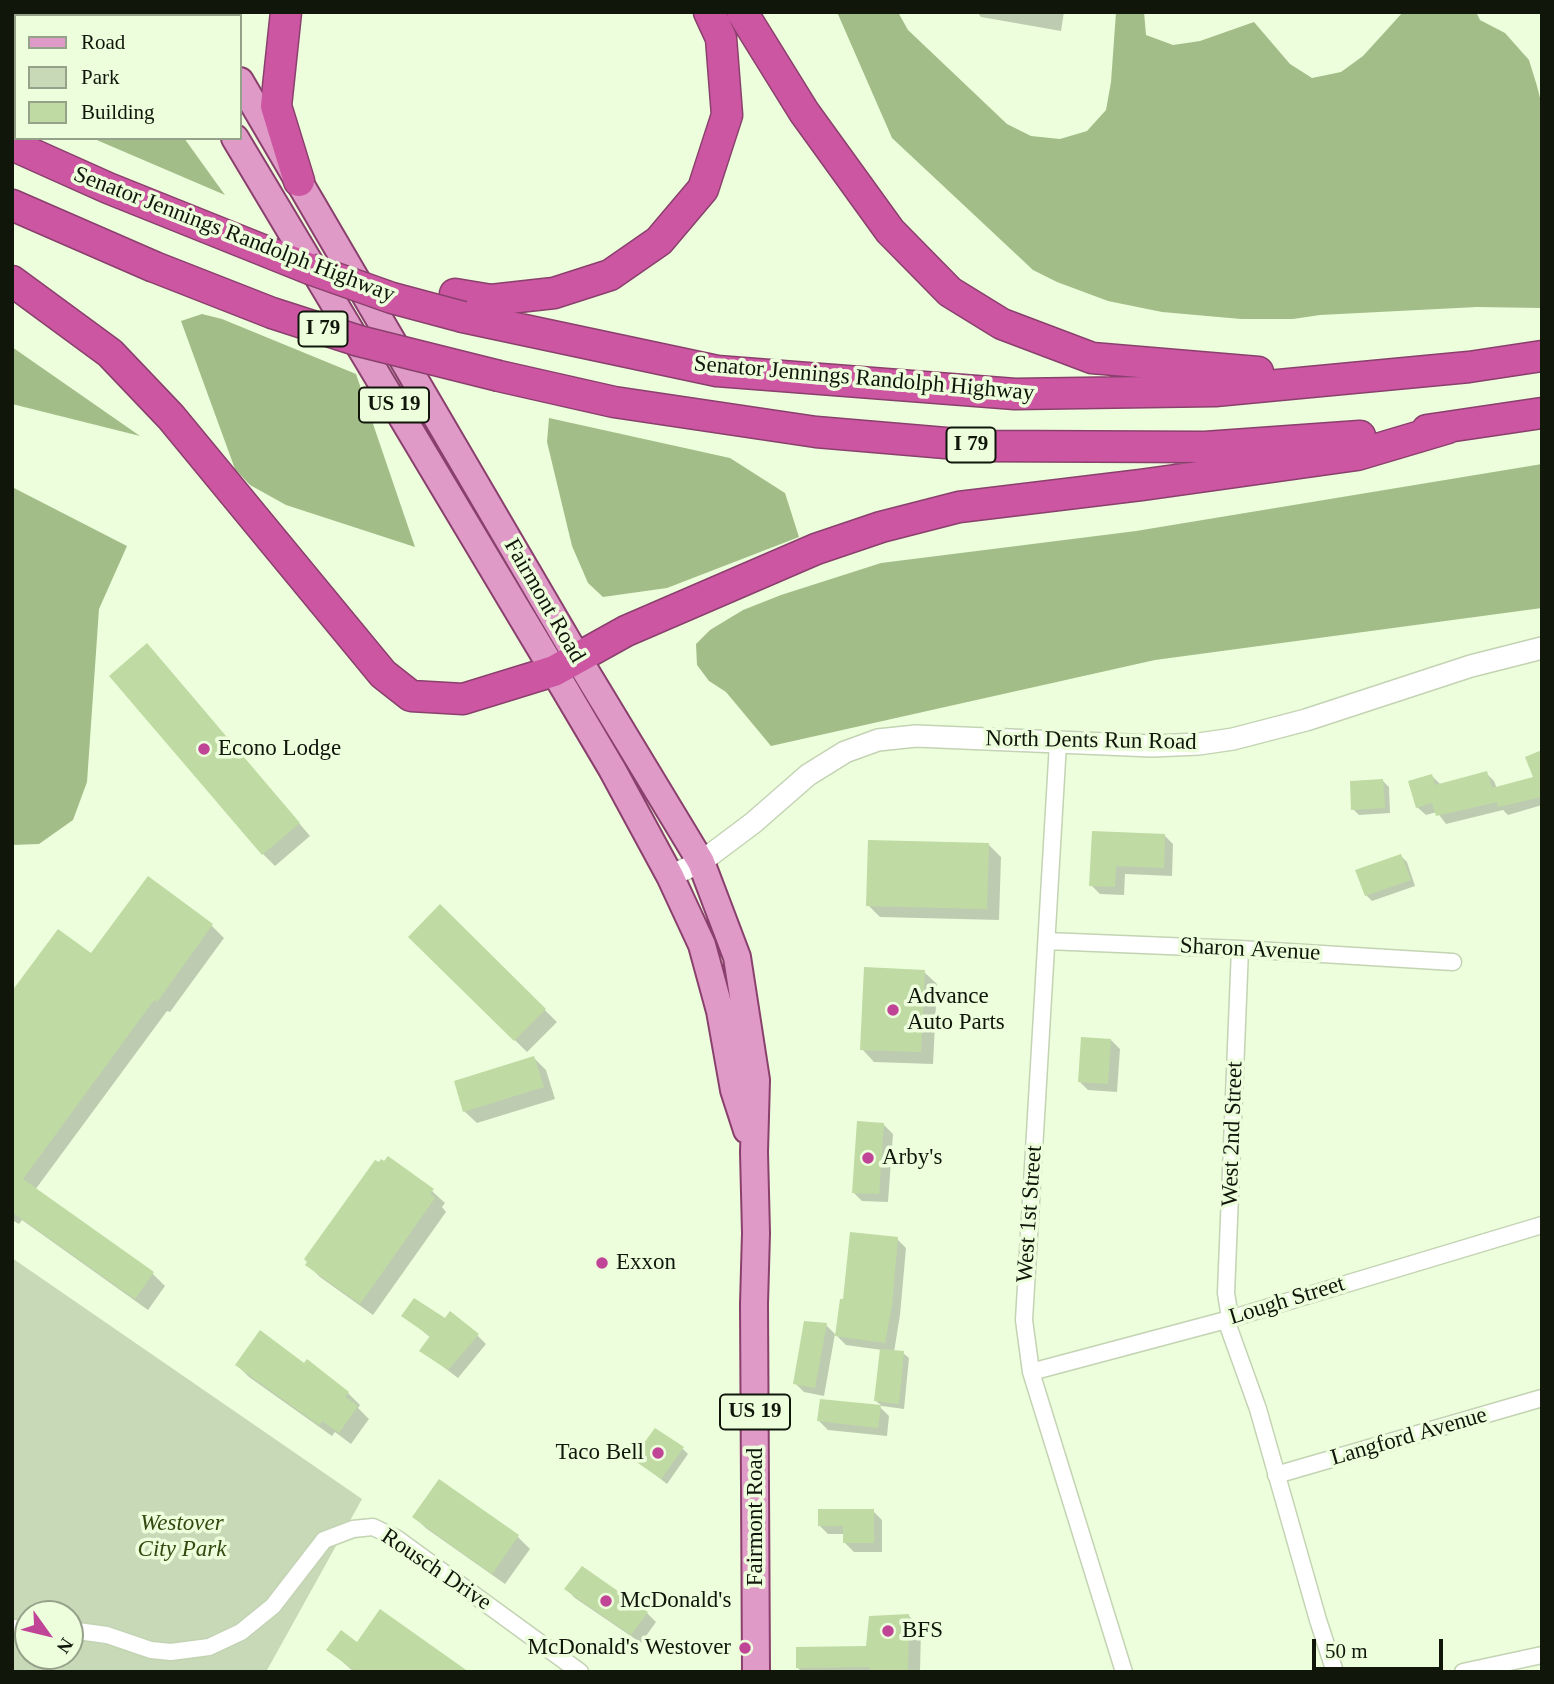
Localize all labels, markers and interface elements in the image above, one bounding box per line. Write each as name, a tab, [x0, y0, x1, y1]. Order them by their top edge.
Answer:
legend	[14, 14, 242, 140]
text: Road	[81, 30, 125, 54]
text: Park	[81, 65, 120, 89]
text: Building	[81, 100, 155, 124]
street label: Senator Jennings Randolph Highway	[70, 161, 398, 309]
road number: I 79	[298, 312, 348, 346]
street label: Senator Jennings Randolph Highway	[693, 350, 1035, 408]
road number: US 19	[359, 388, 429, 422]
road number: I 79	[946, 428, 996, 462]
street label: Fairmont Road	[497, 534, 591, 668]
street label: North Dents Run Road	[985, 725, 1197, 757]
place label: Econo Lodge	[218, 735, 341, 763]
marker: Econo Lodge	[196, 741, 212, 757]
street label: Sharon Avenue	[1179, 933, 1321, 967]
place label: Advance Auto Parts	[907, 983, 1005, 1037]
marker: Advance Auto Parts	[885, 1002, 901, 1018]
street label: West 2nd Street	[1217, 1061, 1249, 1207]
place label: Arby's	[882, 1144, 942, 1172]
street label: West 1st Street	[1011, 1145, 1049, 1283]
marker: Arby's	[860, 1150, 876, 1166]
place label: Exxon	[616, 1249, 676, 1277]
marker: Exxon	[594, 1255, 610, 1271]
street label: Lough Street	[1226, 1270, 1348, 1332]
road number: US 19	[720, 1394, 790, 1430]
street label: Langford Avenue	[1328, 1402, 1490, 1472]
place label: Taco Bell	[556, 1439, 644, 1467]
marker: Taco Bell	[650, 1445, 666, 1461]
street label: Fairmont Road	[742, 1448, 770, 1586]
park label: Westover City Park	[138, 1510, 226, 1564]
street label: Rousch Drive	[376, 1523, 496, 1617]
place label: McDonald's	[620, 1587, 731, 1615]
marker: McDonald's	[598, 1593, 614, 1609]
north arrow	[14, 1600, 84, 1670]
place label: BFS	[902, 1617, 943, 1645]
marker: BFS	[880, 1623, 896, 1639]
scale bar	[1316, 1624, 1447, 1668]
text: N	[53, 1634, 78, 1657]
place label: McDonald's Westover	[528, 1634, 731, 1662]
text: 50 m	[1325, 1639, 1368, 1663]
marker: McDonald's Westover	[737, 1640, 753, 1656]

